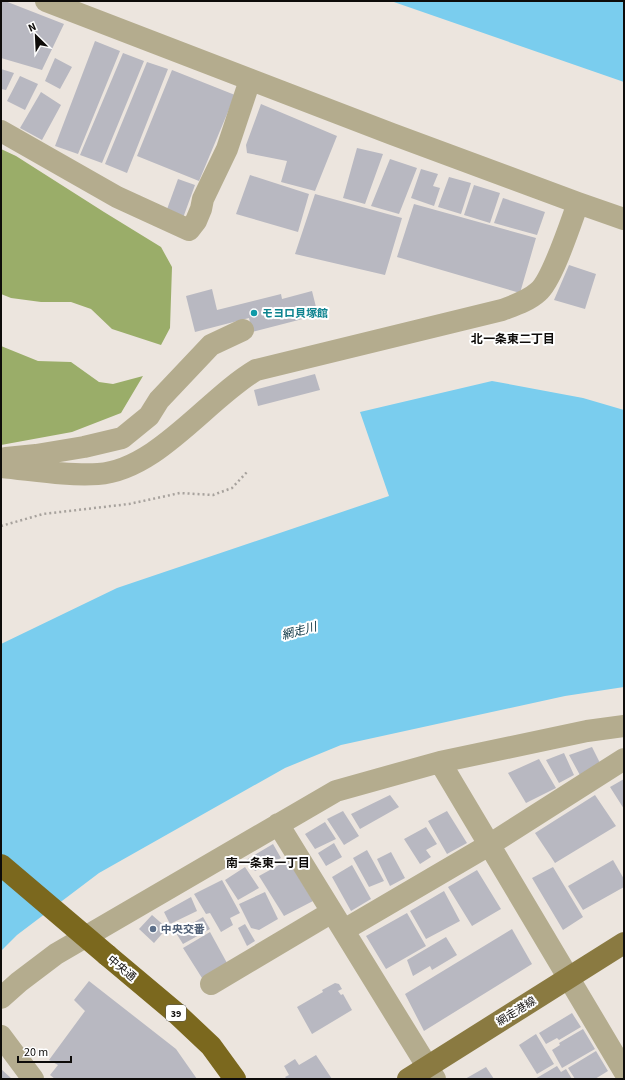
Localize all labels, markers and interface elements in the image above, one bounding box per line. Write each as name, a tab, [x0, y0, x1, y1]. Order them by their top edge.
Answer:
north arrow	[16, 16, 56, 56]
text: N	[26, 19, 39, 36]
place label: モヨロ貝塚館	[262, 306, 328, 321]
marker: モヨロ貝塚館	[249, 308, 259, 318]
district label: 北一条東二丁目	[471, 331, 555, 348]
water label: 網走川	[280, 618, 321, 644]
district label: 南一条東一丁目	[226, 855, 310, 872]
place label: 中央交番	[161, 922, 205, 937]
marker: 中央交番	[148, 924, 158, 934]
street label: 中央通	[104, 952, 139, 985]
street label: 網走港線	[494, 993, 539, 1029]
road number: 39	[166, 1005, 186, 1021]
scale bar	[18, 1038, 71, 1064]
text: 20 m	[24, 1044, 48, 1061]

